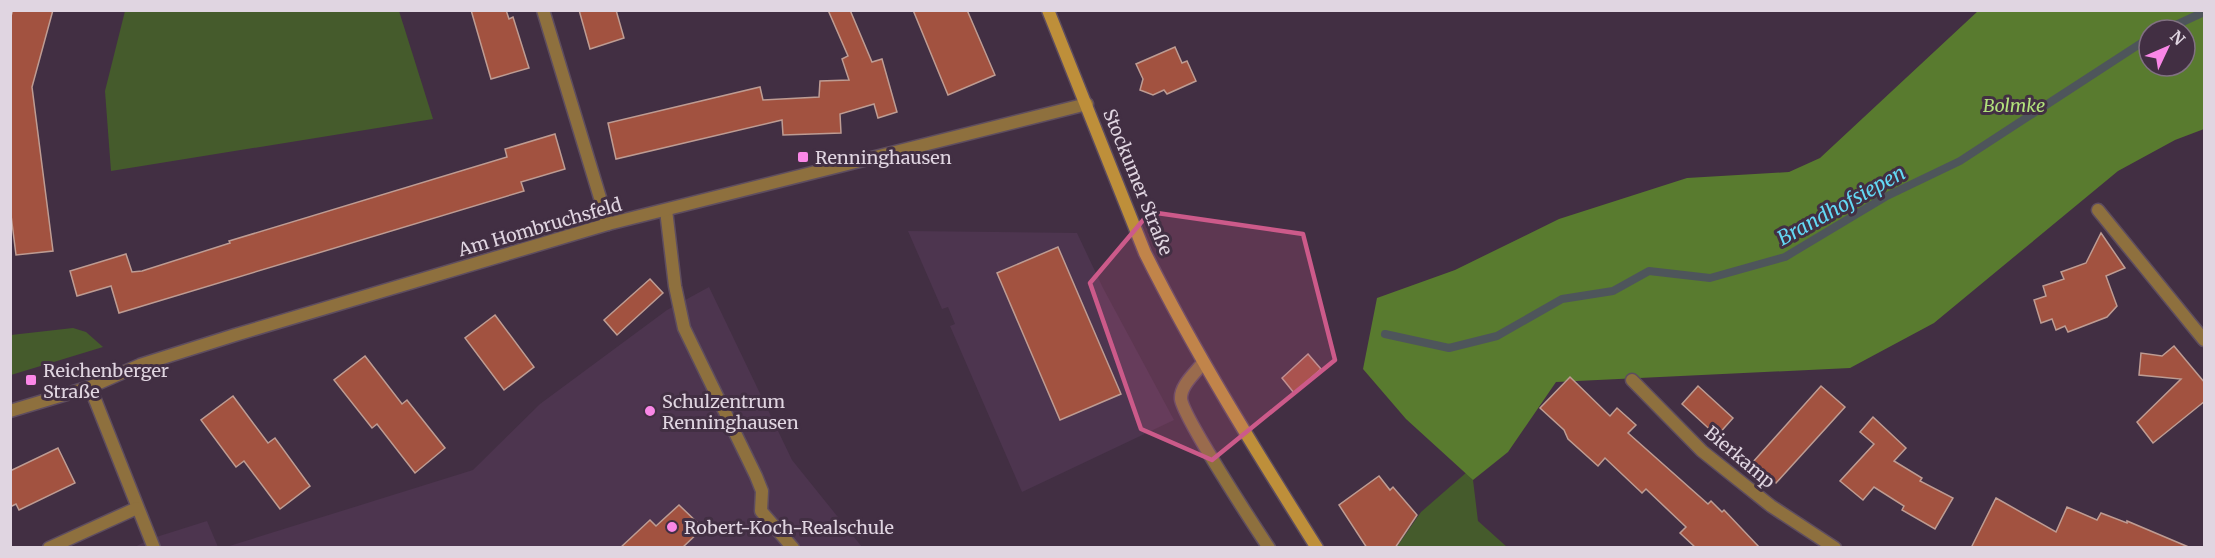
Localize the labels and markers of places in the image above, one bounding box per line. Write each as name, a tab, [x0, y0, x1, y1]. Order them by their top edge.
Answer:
place label: Renninghausen	[815, 146, 952, 169]
marker: Renninghausen	[796, 150, 810, 164]
place label: Reichenberger Straße	[43, 359, 169, 403]
marker: Reichenberger Straße	[24, 373, 38, 387]
place label: Schulzentrum Renninghausen	[662, 390, 799, 434]
marker: Schulzentrum Renninghausen	[643, 404, 657, 418]
place label: Robert-Koch-Realschule	[684, 516, 894, 539]
marker: Robert-Koch-Realschule	[665, 520, 679, 534]

